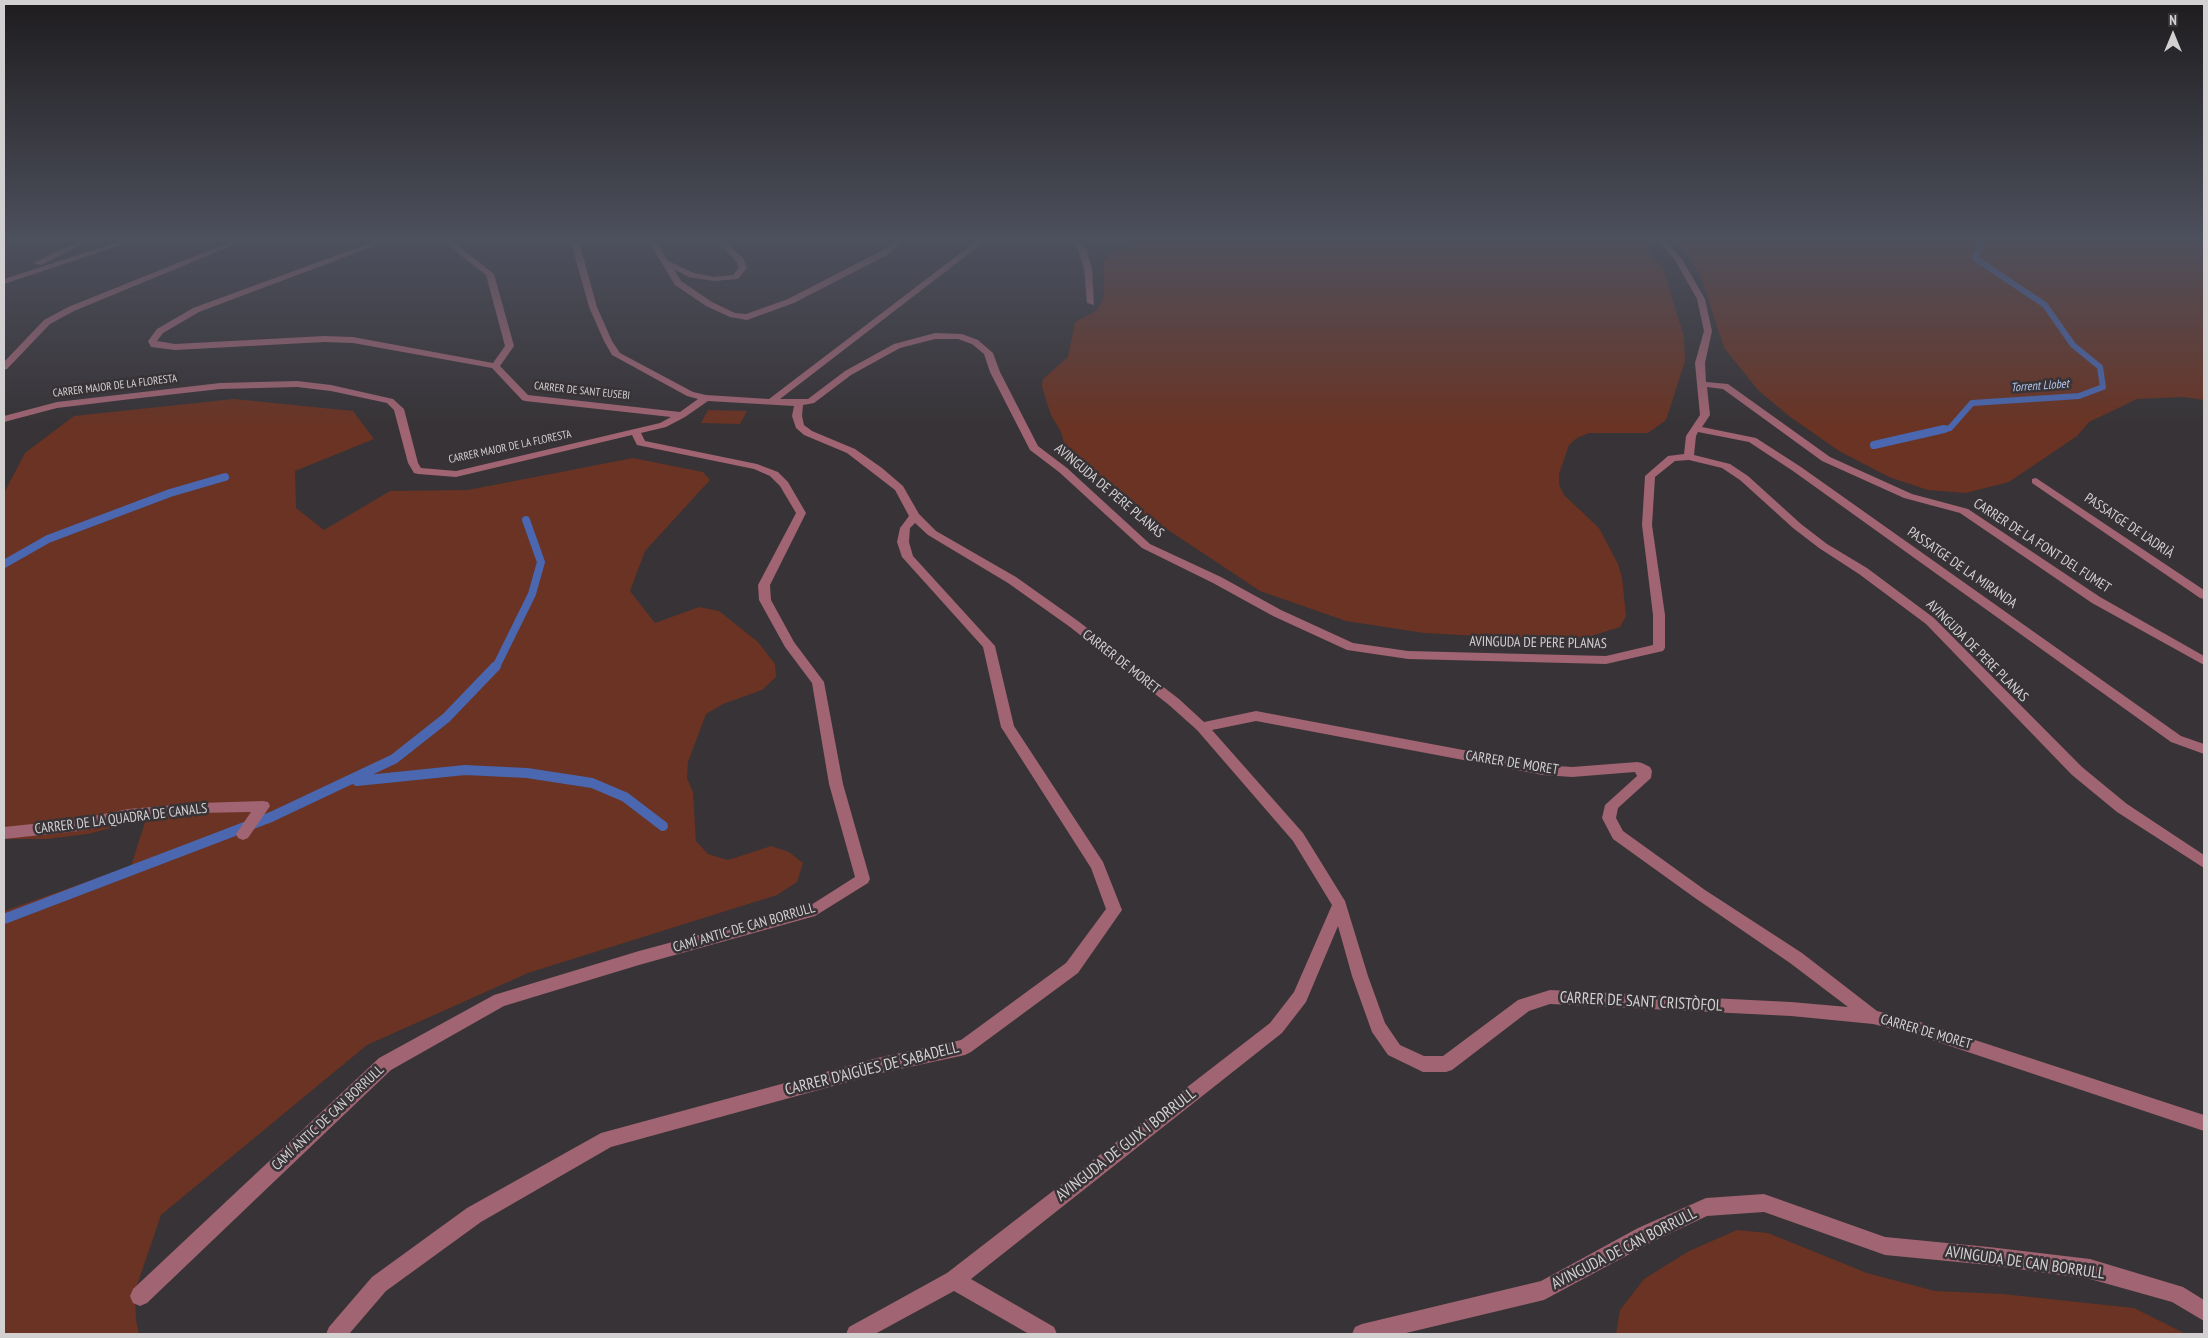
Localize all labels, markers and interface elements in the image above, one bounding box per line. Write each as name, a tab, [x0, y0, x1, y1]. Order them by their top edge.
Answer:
north arrow	[2148, 10, 2198, 60]
text: N	[2169, 11, 2177, 29]
street label: CARRER MAJOR DE LA FLORESTA	[52, 372, 178, 400]
water label: Torrent Llobet	[2010, 377, 2070, 395]
street label: CARRER DE SANT EUSEBI	[533, 379, 631, 403]
street label: CARRER MAJOR DE LA FLORESTA	[447, 428, 573, 466]
street label: AVINGUDA DE PERE PLANAS	[1051, 440, 1167, 542]
street label: PASSATGE DE L'ADRIÀ	[2081, 490, 2177, 562]
street label: CARRER DE LA FONT DEL FUMET	[1970, 495, 2114, 597]
street label: PASSATGE DE LA MIRANDA	[1904, 524, 2020, 612]
street label: AVINGUDA DE PERE PLANAS	[1922, 596, 2032, 706]
street label: CARRER DE MORET	[1079, 627, 1163, 697]
street label: AVINGUDA DE PERE PLANAS	[1469, 633, 1607, 653]
street label: CARRER DE MORET	[1464, 747, 1560, 779]
street label: CARRER DE LA QUADRA DE CANALS	[34, 800, 208, 838]
street label: CAMÍ ANTIC DE CAN BORRULL	[671, 900, 817, 956]
street label: CARRER DE SANT CRISTÒFOL	[1559, 988, 1723, 1016]
street label: CARRER DE MORET	[1879, 1011, 1973, 1053]
street label: CARRER D'AIGÜES DE SABADELL	[783, 1038, 961, 1100]
street label: CAMÍ ANTIC DE CAN BORRULL	[269, 1062, 387, 1174]
street label: AVINGUDA DE GUIX I BORRULL	[1052, 1084, 1200, 1206]
street label: AVINGUDA DE CAN BORRULL	[1548, 1204, 1700, 1294]
street label: AVINGUDA DE CAN BORRULL	[1944, 1242, 2106, 1284]

